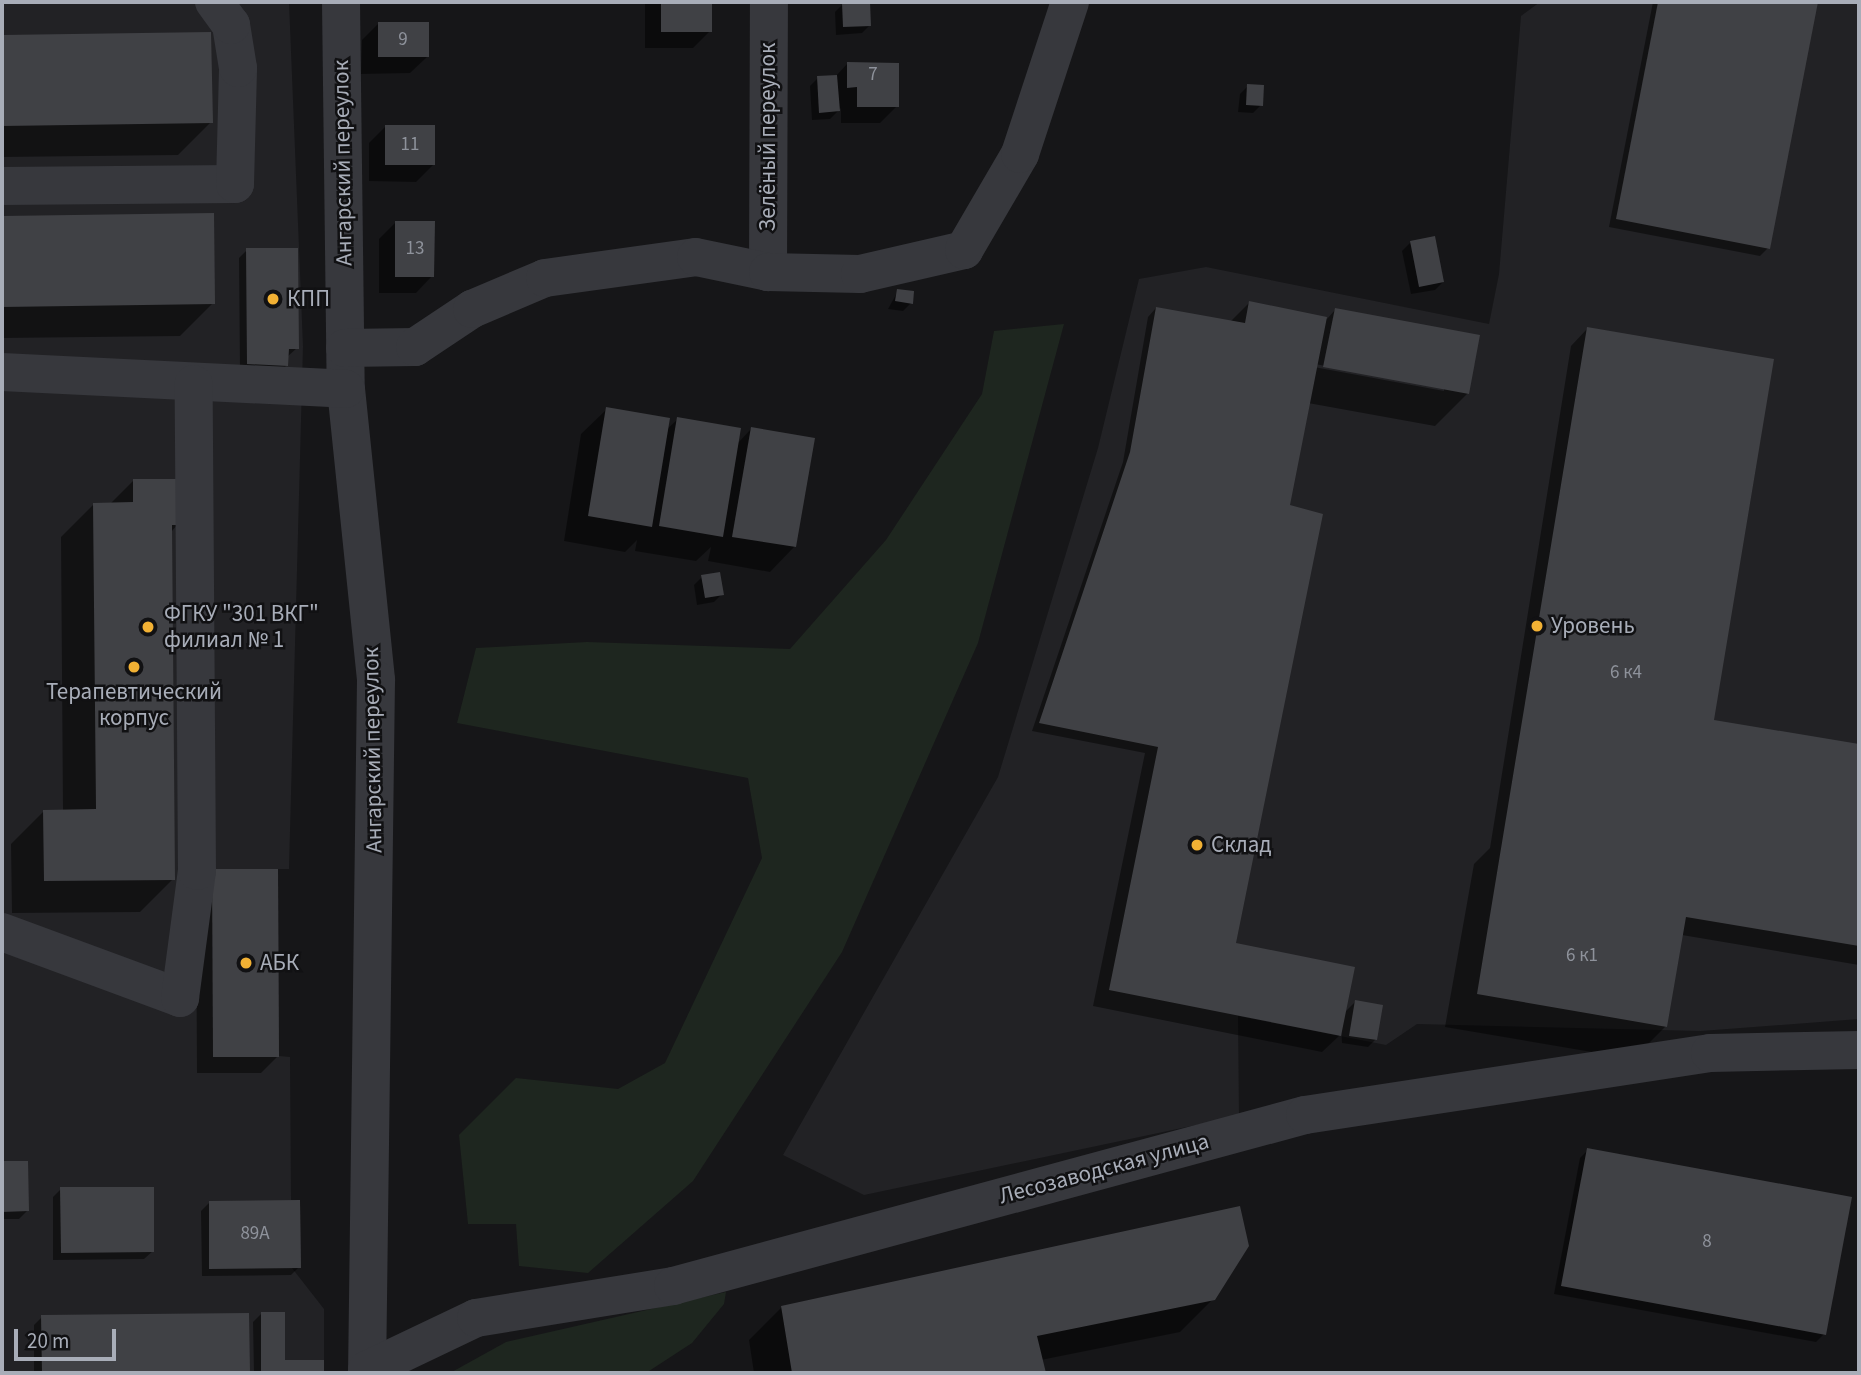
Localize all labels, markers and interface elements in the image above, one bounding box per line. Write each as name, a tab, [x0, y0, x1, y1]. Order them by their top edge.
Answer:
house number: 9	[398, 29, 408, 51]
street label: Зелёный переулок	[754, 43, 782, 231]
street label: Ангарский переулок	[327, 60, 359, 266]
house number: 7	[868, 64, 878, 86]
house number: 11	[401, 134, 419, 156]
house number: 13	[406, 238, 424, 260]
place label: КПП	[287, 285, 330, 313]
marker: КПП	[265, 291, 281, 307]
place label: ФГКУ "301 ВКГ" филиал № 1	[164, 600, 319, 654]
place label: Уровень	[1551, 612, 1635, 640]
marker: ФГКУ "301 ВКГ" филиал № 1	[138, 617, 158, 637]
marker: Уровень	[1529, 618, 1545, 634]
street label: Ангарский переулок	[357, 647, 389, 853]
marker: Терапевтический корпус	[126, 659, 142, 675]
house number: 6 к4	[1610, 662, 1642, 684]
place label: Терапевтический корпус	[46, 678, 222, 732]
place label: Склад	[1211, 831, 1272, 859]
marker: Склад	[1189, 837, 1205, 853]
house number: 6 к1	[1566, 945, 1598, 967]
place label: АБК	[260, 949, 299, 977]
marker: АБК	[238, 955, 254, 971]
street label: Лесозаводская улица	[996, 1128, 1212, 1210]
house number: 89А	[240, 1223, 270, 1245]
house number: 8	[1702, 1231, 1712, 1253]
scale bar	[18, 1316, 119, 1360]
text: 20 m	[27, 1326, 69, 1356]

